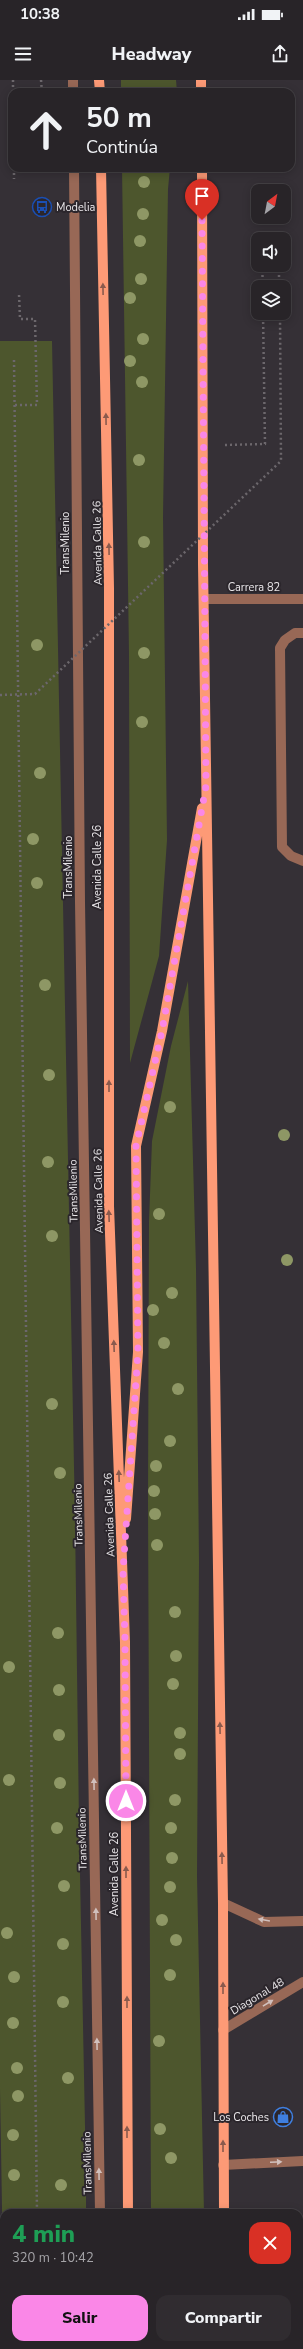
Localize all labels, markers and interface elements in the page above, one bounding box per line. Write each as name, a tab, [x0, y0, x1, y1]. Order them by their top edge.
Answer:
text: 10:38	[20, 4, 60, 24]
text: Headway	[112, 42, 191, 66]
icon: menu	[12, 43, 34, 65]
icon: share	[269, 43, 291, 65]
text: 50 m	[86, 99, 152, 137]
icon: ahead	[20, 104, 72, 156]
text: Continúa	[86, 135, 158, 159]
pin	[185, 179, 219, 220]
north arrow	[251, 184, 291, 224]
map controls	[251, 184, 291, 320]
icon: arrive	[191, 185, 213, 207]
bus stop icon: Modelia	[31, 196, 53, 218]
place label: Modelia	[56, 200, 96, 215]
button: sound	[251, 232, 291, 272]
button: layers	[251, 280, 291, 320]
one-way arrow	[100, 283, 107, 295]
one-way arrow	[103, 412, 109, 425]
street label: Avenida Calle 26	[89, 500, 106, 585]
street label: TransMilenio	[58, 512, 73, 574]
one-way arrow	[106, 542, 112, 555]
street label: Carrera 82	[228, 580, 280, 595]
street label: Avenida Calle 26	[90, 824, 105, 909]
street label: TransMilenio	[61, 836, 76, 898]
one-way arrow	[106, 1079, 112, 1092]
street label: Avenida Calle 26	[90, 1148, 107, 1233]
street label: TransMilenio	[65, 1159, 82, 1223]
one-way arrow	[106, 1210, 113, 1222]
one-way arrow	[111, 1339, 117, 1352]
one-way arrow	[116, 1469, 122, 1482]
street label: Avenida Calle 26	[101, 1472, 118, 1557]
street label: TransMilenio	[70, 1483, 87, 1547]
one-way arrow	[217, 1721, 223, 1734]
one-way arrow	[91, 1777, 97, 1790]
position arrow	[105, 1780, 147, 1822]
street label: TransMilenio	[74, 1807, 91, 1871]
street label: Avenida Calle 26	[107, 1831, 122, 1916]
one-way arrow	[219, 1851, 225, 1864]
one-way arrow	[123, 1865, 129, 1878]
one-way arrow	[92, 1908, 99, 1920]
one-way arrow	[258, 1917, 271, 1923]
street label: Diagonal 48	[227, 1974, 287, 2018]
one-way arrow	[220, 1981, 226, 1994]
one-way arrow	[124, 1995, 130, 2008]
one-way arrow	[262, 1999, 274, 2006]
one-way arrow	[94, 2038, 101, 2050]
shop icon: Los Coches	[272, 2106, 294, 2128]
place label: Los Coches	[213, 2110, 269, 2125]
one-way arrow	[124, 2125, 130, 2138]
street label: TransMilenio	[79, 2131, 96, 2195]
one-way arrow	[220, 2139, 226, 2152]
one-way arrow	[270, 2159, 283, 2165]
one-way arrow	[96, 2167, 102, 2180]
text: 4 min	[12, 2218, 75, 2250]
button: close	[249, 2222, 291, 2264]
text: 320 m · 10:42	[12, 2249, 94, 2267]
button: Salir	[12, 2295, 148, 2341]
button: Compartir	[156, 2295, 291, 2341]

